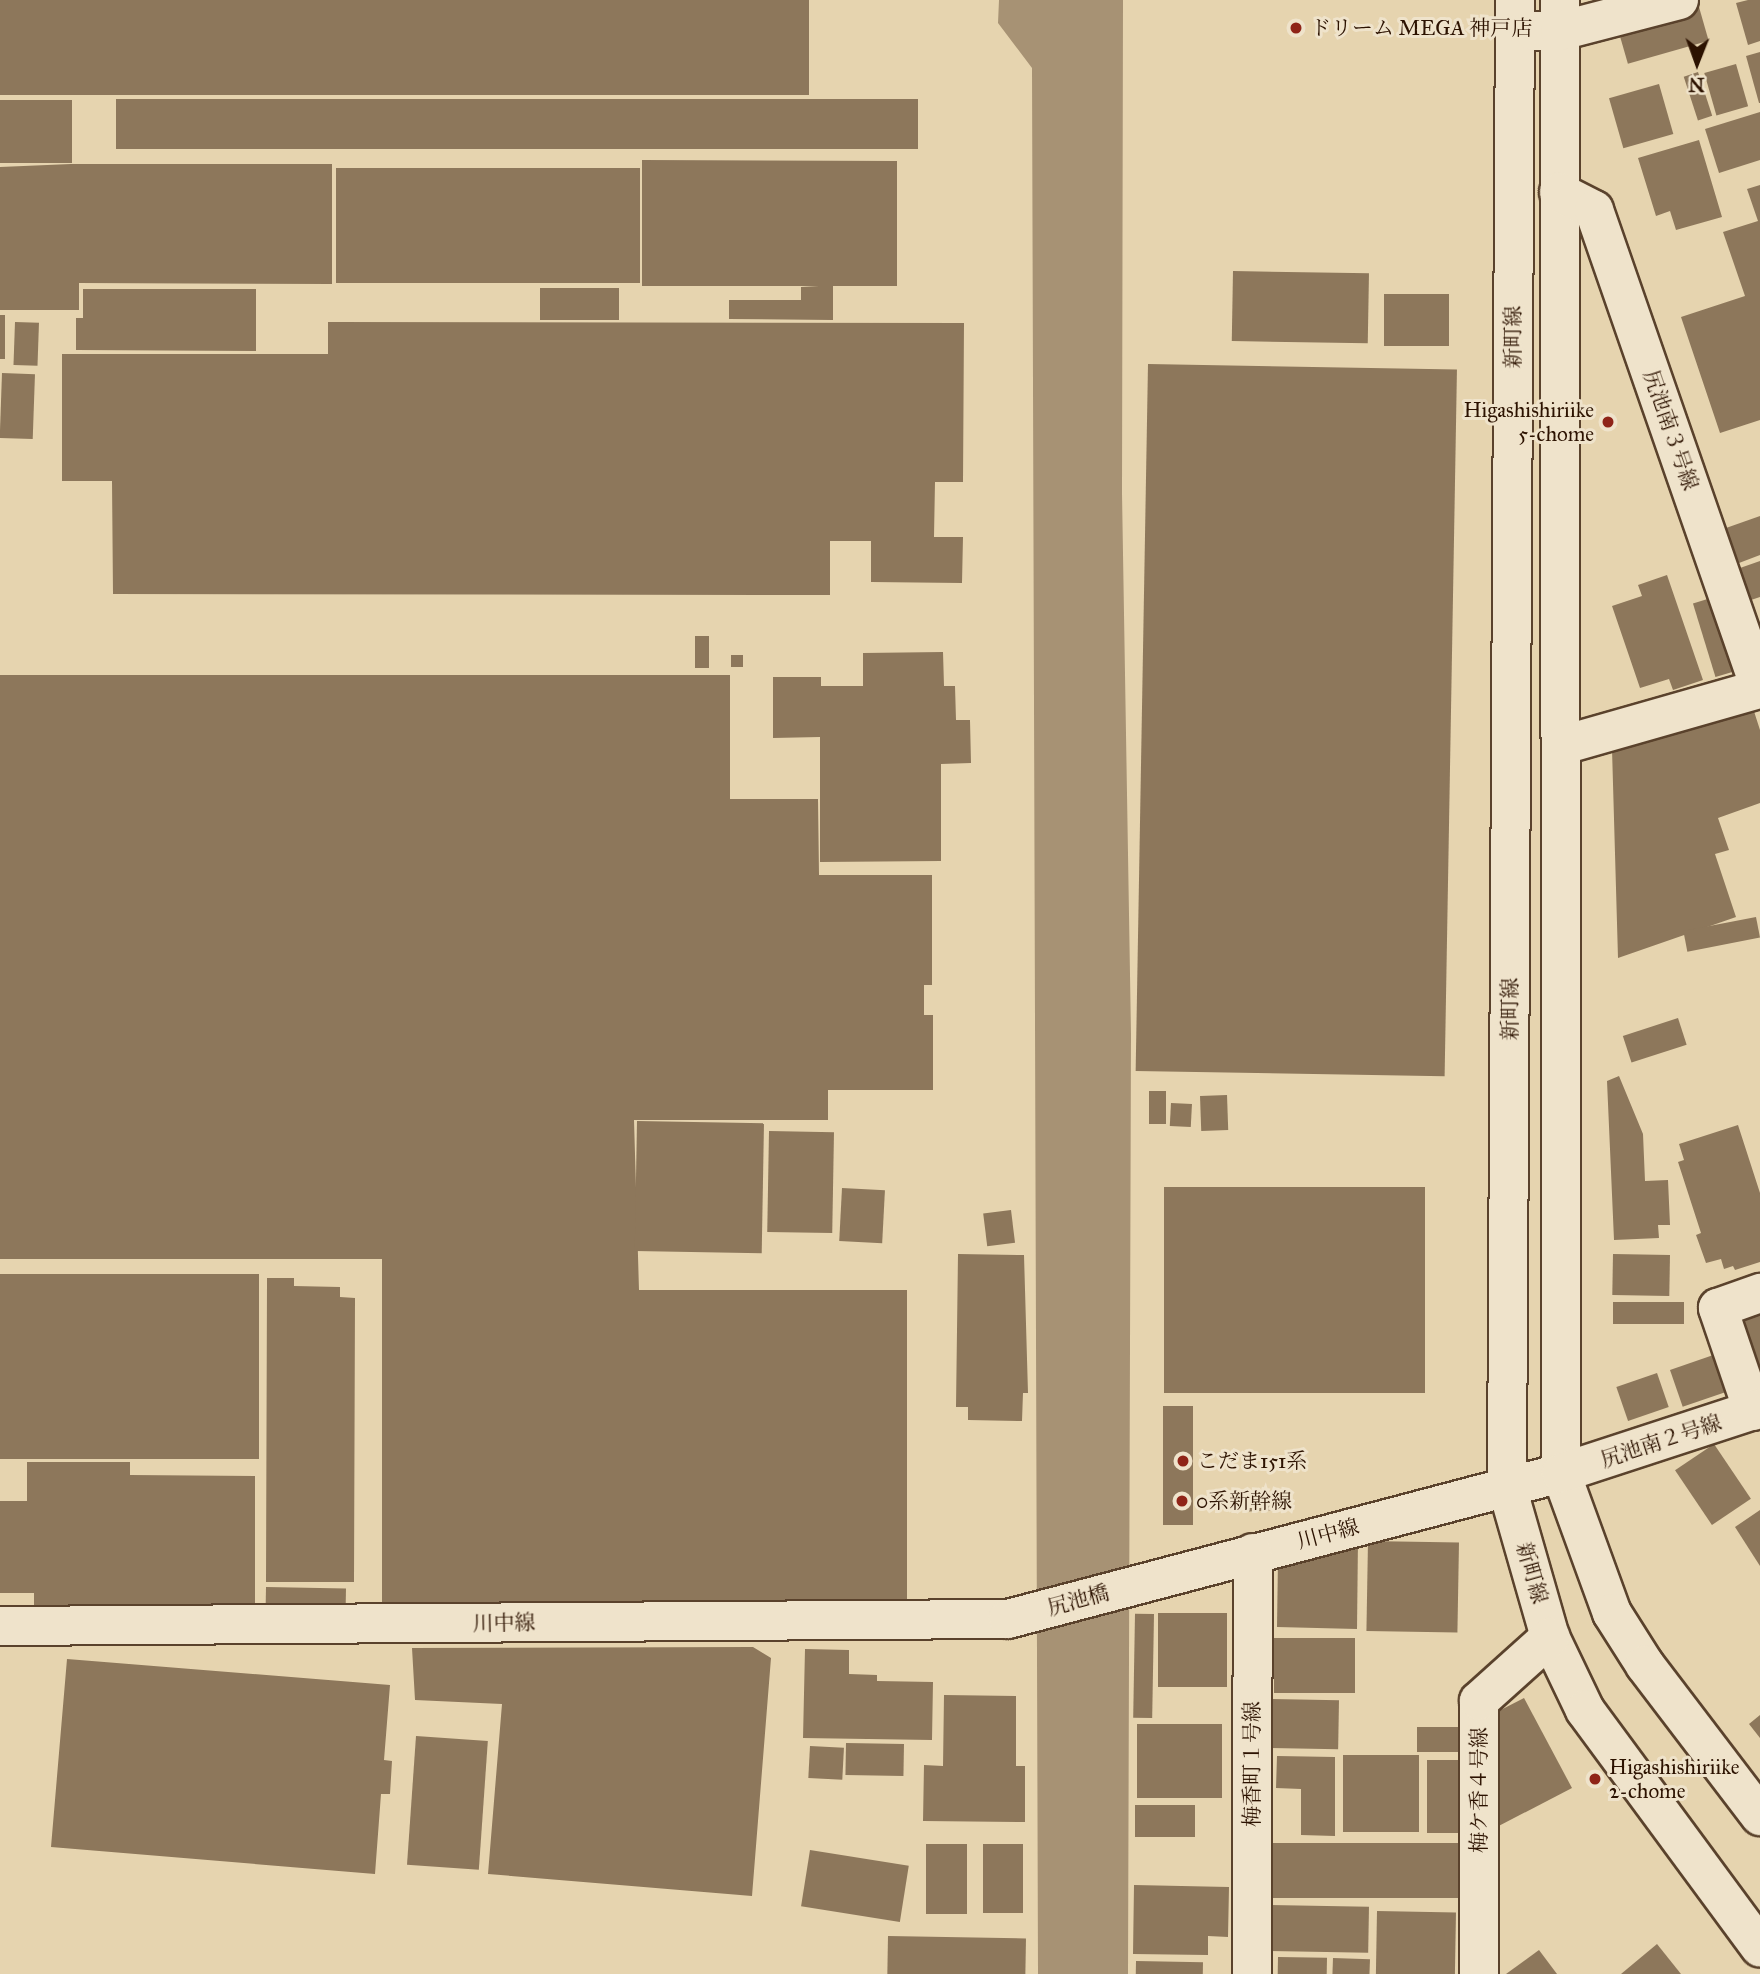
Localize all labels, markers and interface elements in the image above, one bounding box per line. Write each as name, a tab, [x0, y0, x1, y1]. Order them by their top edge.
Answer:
place label: ドリーム MEGA 神戸店	[1310, 15, 1532, 41]
marker: ドリーム MEGA 神戸店	[1288, 20, 1304, 36]
north arrow	[1662, 28, 1732, 98]
text: N	[1688, 73, 1705, 96]
street label: 新町線	[1500, 306, 1526, 368]
street label: 尻池南３号線	[1639, 366, 1703, 494]
place label: Higashishiriike 5-chome	[1463, 397, 1594, 447]
marker: Higashishiriike 5-chome	[1600, 414, 1616, 430]
street label: 新町線	[1497, 978, 1523, 1040]
street label: 尻池南２号線	[1597, 1410, 1725, 1472]
place label: こだま151系	[1197, 1448, 1307, 1474]
marker: こだま151系	[1175, 1453, 1191, 1469]
place label: 0系新幹線	[1196, 1488, 1292, 1514]
marker: 0系新幹線	[1174, 1493, 1190, 1509]
street label: 川中線	[1294, 1514, 1362, 1554]
street label: 新町線	[1511, 1539, 1553, 1607]
street label: 尻池橋	[1044, 1580, 1112, 1620]
street label: 川中線	[472, 1610, 536, 1636]
street label: 梅香町１号線	[1239, 1701, 1265, 1827]
street label: 梅ケ香４号線	[1466, 1727, 1492, 1853]
place label: Higashishiriike 2-chome	[1609, 1754, 1740, 1804]
marker: Higashishiriike 2-chome	[1587, 1771, 1603, 1787]

